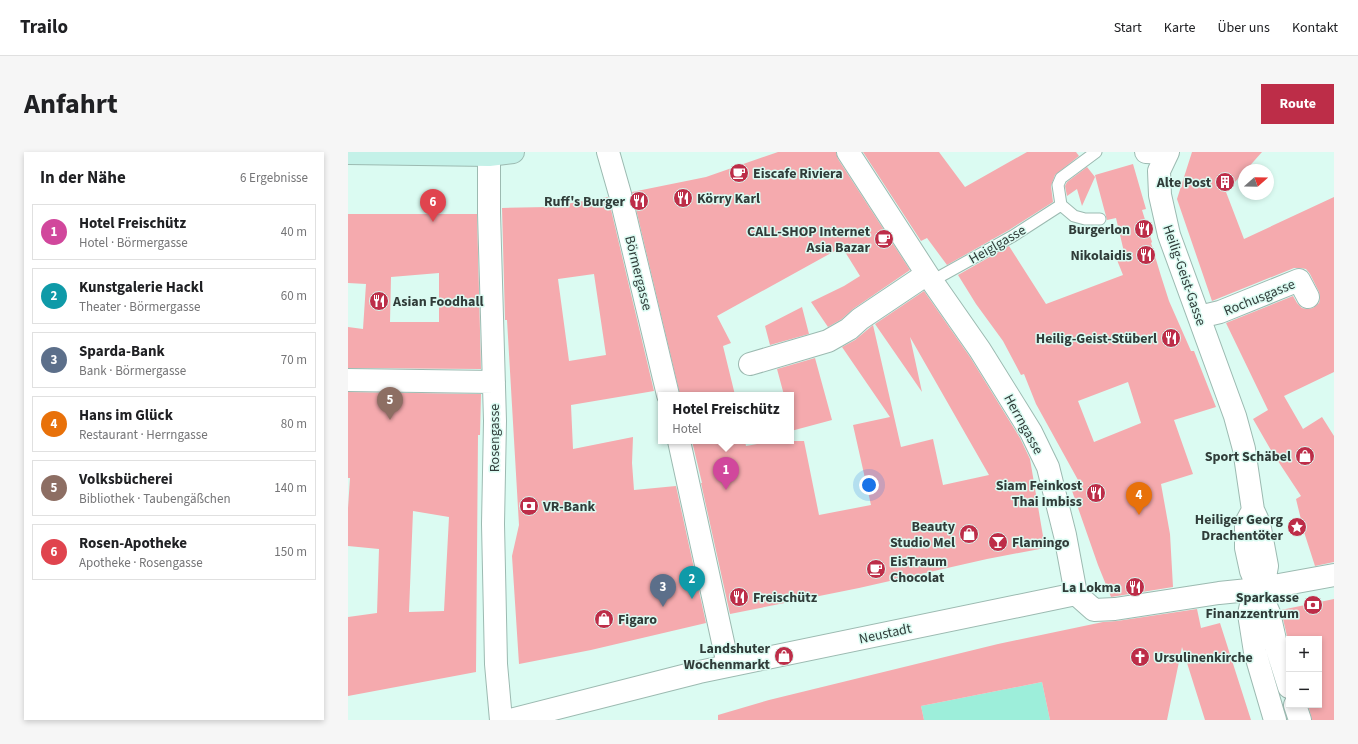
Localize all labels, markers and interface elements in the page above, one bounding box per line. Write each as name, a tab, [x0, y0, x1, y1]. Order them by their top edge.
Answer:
text: Trailo	[20, 14, 68, 41]
text: Start	[1114, 18, 1142, 38]
text: Karte	[1164, 18, 1195, 38]
text: Über uns	[1217, 18, 1270, 38]
text: Kontakt	[1292, 18, 1338, 38]
text: Anfahrt	[24, 84, 118, 124]
button: Route	[1261, 84, 1334, 124]
cafe icon: Eiscafe Riviera	[728, 162, 750, 184]
place label: Eiscafe Riviera	[753, 164, 843, 184]
north arrow	[1238, 164, 1274, 200]
text: In der Nähe	[40, 166, 126, 190]
text: 6 Ergebnisse	[240, 169, 308, 187]
building icon: Alte Post	[1214, 171, 1236, 193]
place label: Alte Post	[1156, 173, 1212, 193]
restaurant icon: Körry Karl	[672, 187, 694, 209]
pin: 6	[420, 189, 446, 222]
place label: Körry Karl	[697, 189, 760, 209]
restaurant icon: Ruff's Burger	[628, 190, 650, 212]
place label: Ruff's Burger	[544, 192, 625, 212]
text: Hotel Freischütz	[79, 213, 186, 234]
restaurant icon: Burgerlon	[1133, 218, 1155, 240]
place label: Burgerlon	[1068, 220, 1130, 240]
street label: Heiglgasse	[965, 221, 1030, 269]
place label: CALL-SHOP Internet Asia Bazar	[747, 222, 871, 258]
street label: Heilig-Geist-Gasse	[1157, 222, 1211, 329]
text: 1	[51, 223, 57, 241]
text: 40 m	[281, 223, 307, 241]
cafe icon: CALL-SHOP Internet Asia Bazar	[873, 228, 895, 250]
text: Hotel · Börmergasse	[79, 234, 188, 252]
street label: Börmergasse	[619, 234, 657, 313]
restaurant icon: Nikolaidis	[1135, 244, 1157, 266]
place label: Nikolaidis	[1070, 246, 1132, 266]
street label: Rochusgasse	[1221, 275, 1298, 321]
text: Kunstgalerie Hackl	[79, 277, 203, 298]
text: 2	[51, 287, 57, 305]
text: 60 m	[281, 287, 307, 305]
restaurant icon: Asian Foodhall	[368, 290, 390, 312]
place label: Asian Foodhall	[392, 292, 484, 312]
text: Theater · Börmergasse	[79, 298, 200, 316]
restaurant icon: Heilig-Geist-Stüberl	[1160, 327, 1182, 349]
place label: Heilig-Geist-Stüberl	[1036, 329, 1157, 349]
text: Sparda-Bank	[79, 341, 165, 362]
text: 3	[51, 351, 57, 369]
text: 70 m	[281, 351, 307, 369]
text: Bank · Börmergasse	[79, 362, 186, 380]
pin: 5	[377, 387, 403, 420]
street label: Herrngasse	[998, 391, 1048, 458]
popup	[658, 392, 794, 444]
text: Hotel Freischütz	[672, 399, 780, 420]
street label: Rosengasse	[485, 404, 505, 472]
text: Hans im Glück	[79, 405, 173, 426]
text: 4	[51, 415, 57, 433]
text: 80 m	[281, 415, 307, 433]
text: Hotel	[672, 420, 702, 438]
text: Restaurant · Herrngasse	[79, 426, 208, 444]
shop icon: Sport Schäbel	[1294, 445, 1316, 467]
place label: Sport Schäbel	[1205, 447, 1291, 467]
pin: 1	[713, 457, 739, 490]
text: Volksbücherei	[79, 469, 173, 490]
your location	[859, 475, 879, 495]
place label: Siam Feinkost Thai Imbiss	[996, 476, 1083, 512]
text: 5	[51, 479, 57, 497]
text: 140 m	[274, 479, 307, 497]
restaurant icon: Siam Feinkost Thai Imbiss	[1085, 482, 1107, 504]
pin: 4	[1126, 482, 1152, 515]
text: Bibliothek · Taubengäßchen	[79, 490, 231, 508]
bank icon: VR-Bank	[518, 495, 540, 517]
place label: VR-Bank	[542, 497, 595, 517]
place label: Heiliger Georg Drachentöter	[1195, 510, 1284, 546]
place icon: Heiliger Georg Drachentöter	[1286, 516, 1308, 538]
place label: Beauty Studio Mel	[890, 517, 956, 553]
shop icon: Beauty Studio Mel	[958, 523, 980, 545]
bar icon: Flamingo	[987, 531, 1009, 553]
text: Rosen-Apotheke	[79, 533, 187, 554]
place label: Flamingo	[1012, 533, 1070, 553]
text: 6	[51, 543, 57, 561]
text: 150 m	[274, 543, 307, 561]
place label: EisTraum Chocolat	[890, 552, 947, 588]
text: Apotheke · Rosengasse	[79, 554, 203, 572]
cafe icon: EisTraum Chocolat	[865, 558, 887, 580]
pin: 2	[679, 566, 705, 599]
pin: 3	[650, 574, 676, 607]
restaurant icon: La Lokma	[1124, 576, 1146, 598]
place label: La Lokma	[1062, 578, 1121, 598]
restaurant icon: Freischütz	[728, 586, 750, 608]
place label: Freischütz	[753, 588, 818, 608]
place label: Sparkasse Finanzzentrum	[1206, 588, 1299, 624]
bank icon: Sparkasse Finanzzentrum	[1302, 594, 1324, 616]
shop icon: Figaro	[593, 608, 615, 630]
place label: Figaro	[618, 610, 657, 630]
street label: Neustadt	[857, 619, 914, 649]
map controls	[1286, 636, 1322, 708]
button: +	[1286, 636, 1322, 672]
place label: Landshuter Wochenmarkt	[684, 639, 771, 675]
shop icon: Landshuter Wochenmarkt	[773, 645, 795, 667]
church icon: Ursulinenkirche	[1129, 646, 1151, 668]
place label: Ursulinenkirche	[1154, 648, 1253, 668]
button: −	[1286, 672, 1322, 708]

